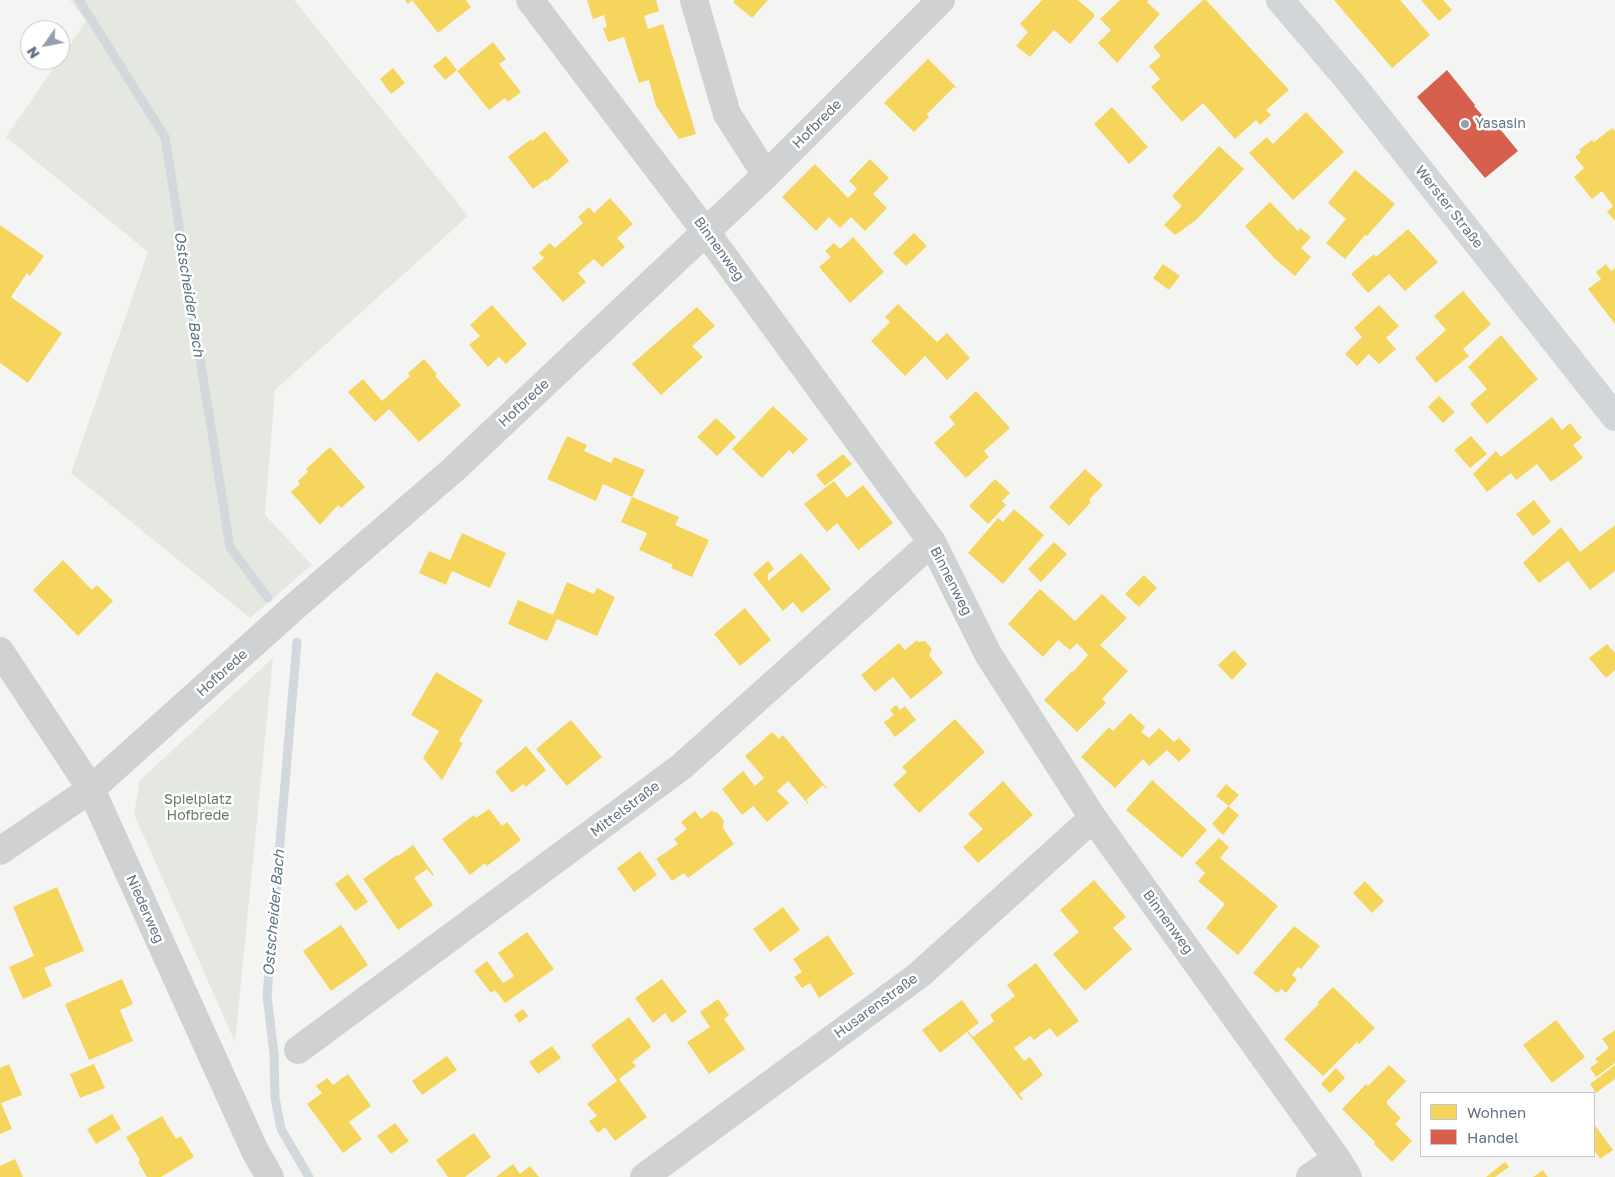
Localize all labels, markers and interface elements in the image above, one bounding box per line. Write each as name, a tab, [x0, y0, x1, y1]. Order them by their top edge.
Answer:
north arrow	[20, 20, 70, 70]
text: N	[23, 44, 43, 62]
street label: Hofbrede	[789, 96, 845, 152]
place label: Yasasin	[1475, 116, 1526, 132]
marker: Yasasin	[1459, 118, 1471, 130]
street label: Werster Straße	[1412, 162, 1486, 252]
street label: Binnenweg	[690, 214, 748, 284]
water label: Ostscheider Bach	[170, 230, 208, 358]
street label: Hofbrede	[495, 375, 553, 431]
street label: Binnenweg	[927, 544, 975, 618]
street label: Hofbrede	[193, 646, 251, 700]
street label: Mittelstraße	[587, 778, 663, 840]
park label: Spielplatz Hofbrede	[164, 792, 232, 824]
water label: Ostscheider Bach	[260, 849, 288, 977]
street label: Niederweg	[122, 872, 168, 946]
street label: Binnenweg	[1139, 887, 1197, 957]
street label: Husarenstraße	[831, 970, 921, 1042]
legend	[1420, 1092, 1595, 1157]
text: Wohnen	[1467, 1103, 1526, 1121]
text: Handel	[1467, 1128, 1519, 1146]

